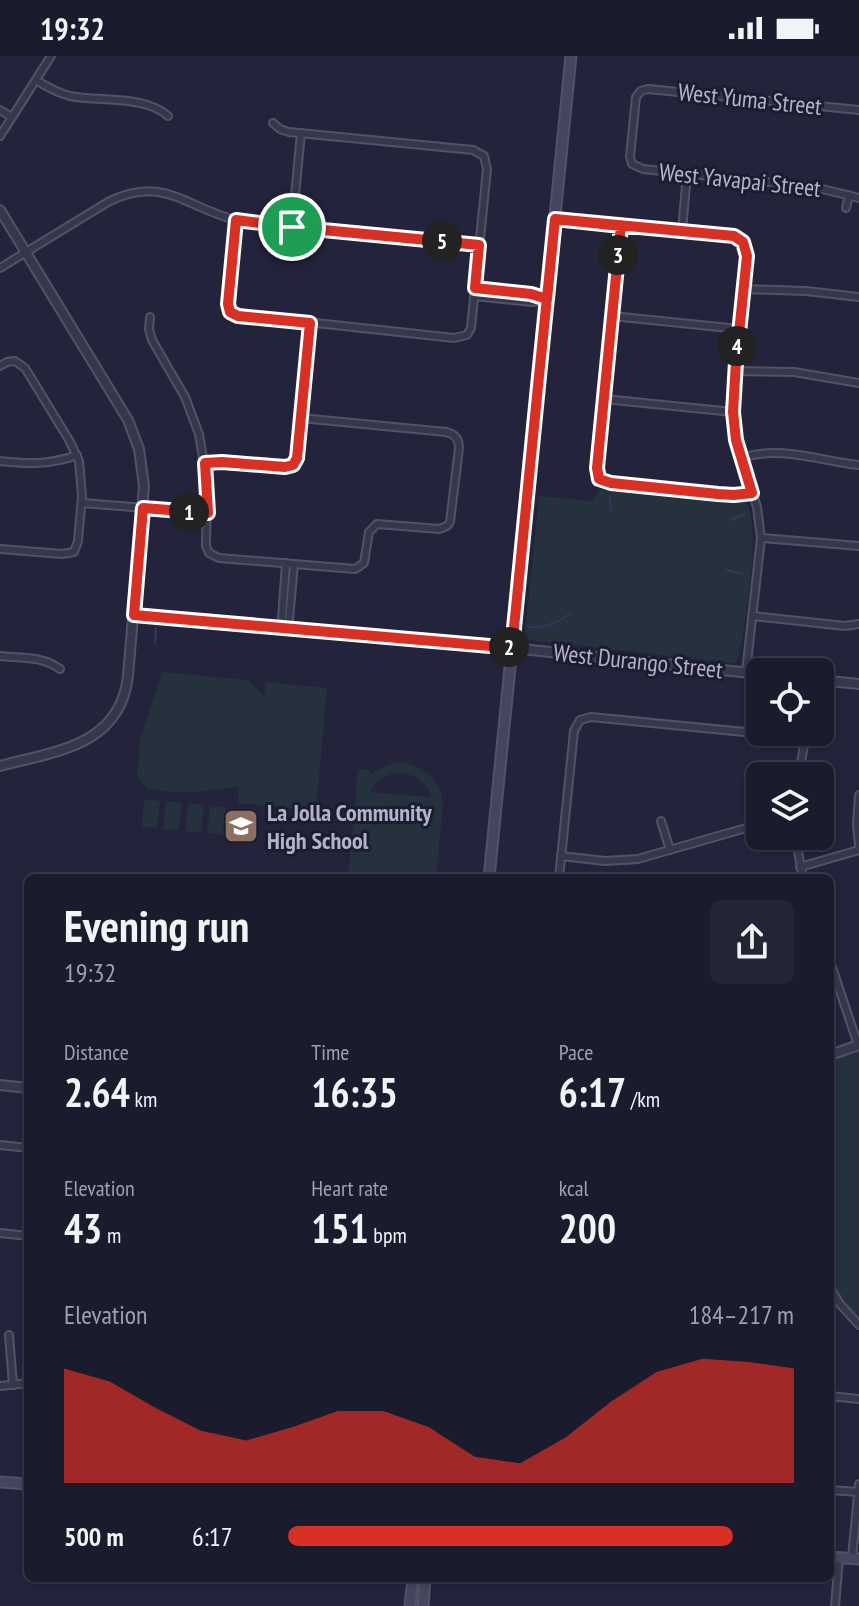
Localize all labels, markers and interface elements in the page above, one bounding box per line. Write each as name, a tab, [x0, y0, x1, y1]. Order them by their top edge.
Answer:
text: 19:32	[40, 9, 105, 48]
street label: West Yuma Street	[677, 76, 824, 122]
street label: West Yavapai Street	[658, 156, 823, 204]
pin	[258, 193, 326, 261]
icon: arrive	[270, 205, 314, 249]
pin: 5	[422, 221, 462, 261]
text: 5	[437, 227, 447, 255]
pin: 3	[598, 235, 638, 275]
text: 3	[613, 241, 623, 269]
pin: 4	[717, 326, 757, 366]
text: 4	[732, 332, 742, 360]
pin: 1	[169, 492, 209, 532]
text: 1	[184, 498, 194, 526]
pin: 2	[489, 627, 529, 667]
text: 2	[504, 633, 514, 661]
street label: West Durango Street	[552, 637, 725, 685]
map controls	[746, 658, 834, 850]
button: locate	[746, 658, 834, 746]
button: layers	[746, 762, 834, 850]
place label: La Jolla Community High School	[267, 797, 432, 856]
school or university icon: La Jolla Community High School	[222, 807, 260, 845]
text: Evening run	[64, 897, 249, 954]
button: share	[710, 900, 794, 984]
text: 19:32	[64, 956, 116, 989]
text: Distance	[64, 1038, 129, 1066]
text: Time	[311, 1038, 349, 1066]
text: Pace	[559, 1038, 593, 1066]
text: 2.64	[64, 1066, 130, 1118]
text: 16:35	[311, 1066, 398, 1118]
text: 6:17	[559, 1066, 626, 1118]
text: km	[130, 1085, 157, 1113]
text: /km	[626, 1085, 660, 1113]
text: Elevation	[64, 1174, 135, 1202]
text: Heart rate	[311, 1174, 388, 1202]
text: kcal	[559, 1174, 589, 1202]
text: 43	[64, 1202, 102, 1254]
text: 151	[311, 1202, 369, 1254]
text: 200	[559, 1202, 616, 1254]
text: m	[102, 1221, 121, 1249]
text: bpm	[369, 1221, 407, 1249]
text: Elevation	[64, 1298, 147, 1331]
text: 184–217 m	[689, 1298, 794, 1331]
text: 500 m	[64, 1520, 124, 1553]
text: 6:17	[192, 1520, 232, 1553]

